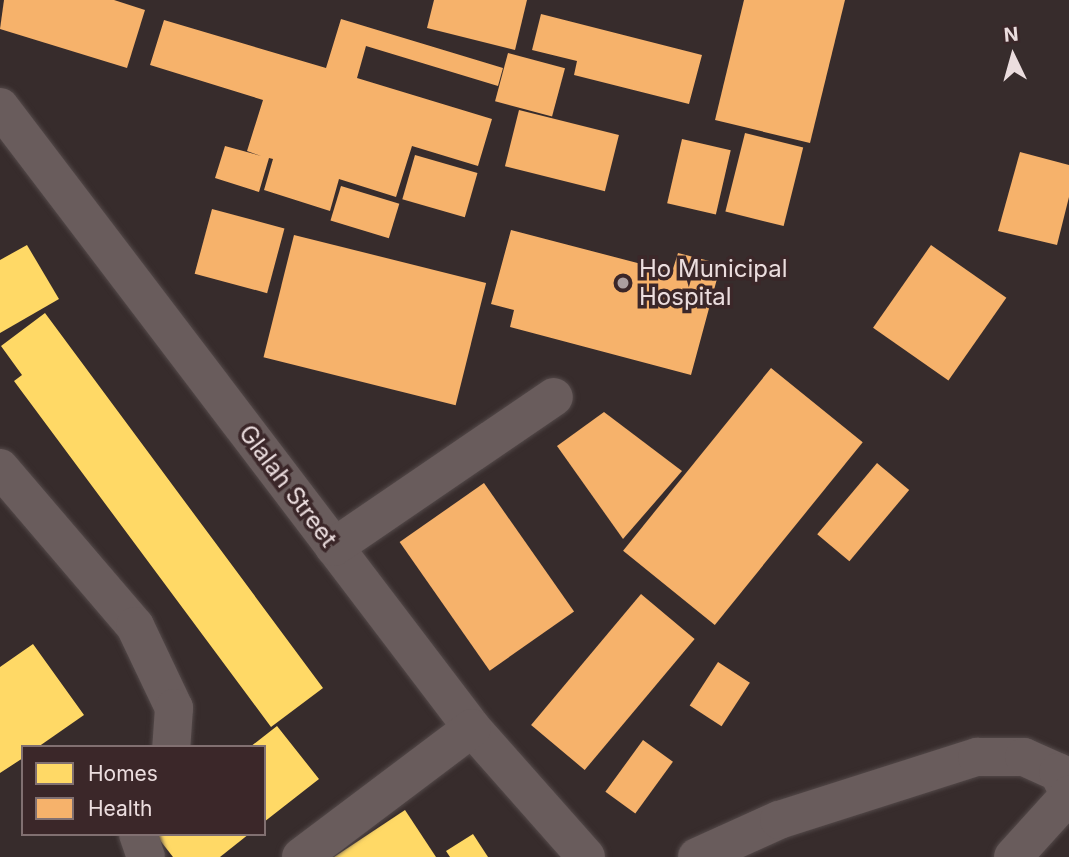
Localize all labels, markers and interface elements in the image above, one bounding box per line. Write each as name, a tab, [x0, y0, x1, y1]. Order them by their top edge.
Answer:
north arrow	[978, 21, 1048, 91]
text: N	[1003, 22, 1019, 47]
place label: Ho Municipal Hospital	[639, 255, 788, 311]
marker: Ho Municipal Hospital	[613, 273, 633, 293]
street label: Glalah Street	[233, 419, 343, 553]
legend	[21, 745, 266, 836]
text: Homes	[88, 761, 158, 786]
text: Health	[88, 796, 153, 821]

